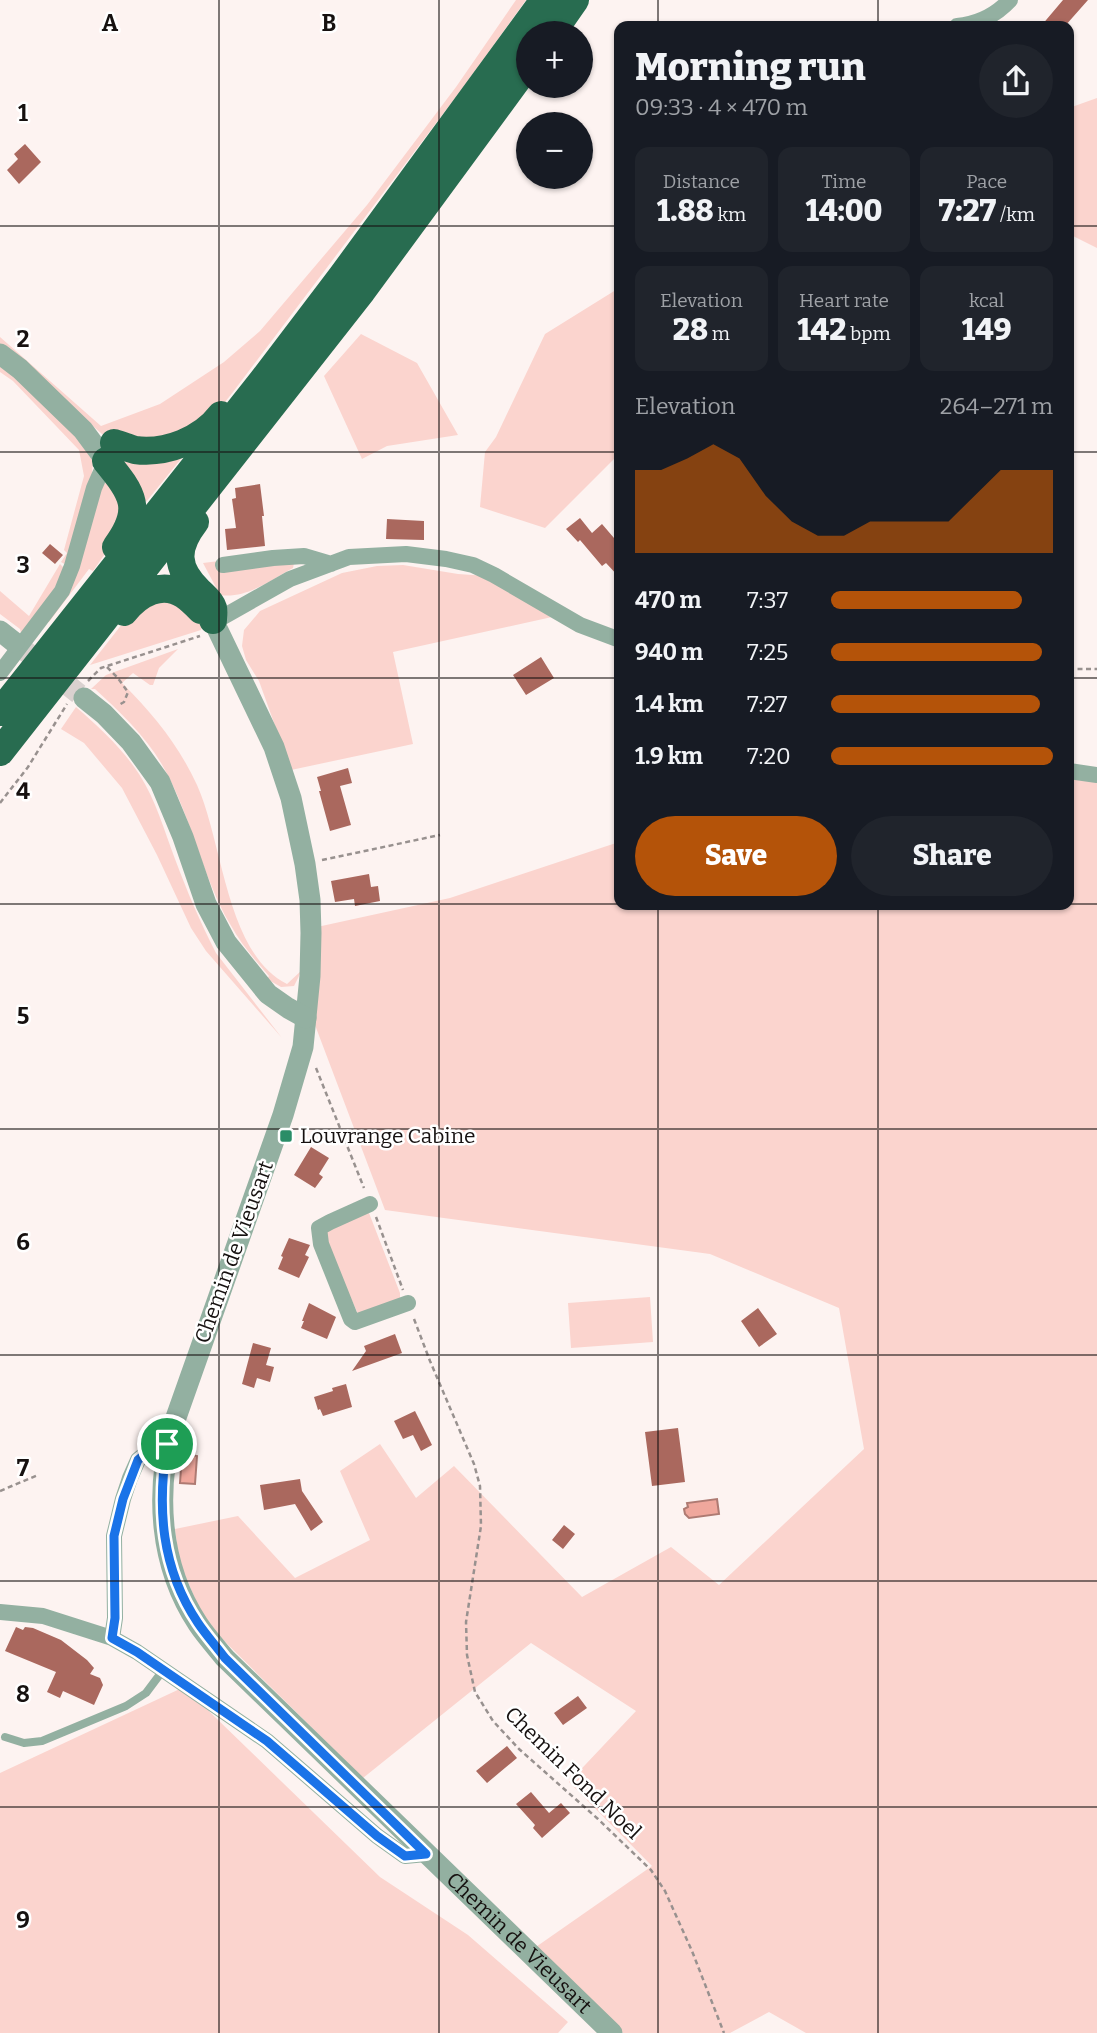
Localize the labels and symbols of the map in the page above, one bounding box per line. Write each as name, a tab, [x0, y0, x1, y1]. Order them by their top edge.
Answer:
text: A	[102, 9, 119, 37]
text: B	[322, 9, 336, 37]
text: 1	[18, 99, 28, 127]
text: 2	[17, 325, 30, 353]
text: 3	[16, 551, 30, 579]
text: 4	[16, 777, 30, 805]
text: 5	[17, 1002, 29, 1030]
place label: Louvrange Cabine	[300, 1123, 475, 1149]
marker: Louvrange Cabine	[278, 1128, 294, 1144]
street label: Chemin de Vieusart	[189, 1157, 279, 1347]
text: 6	[16, 1228, 30, 1256]
pin	[137, 1414, 197, 1474]
text: 7	[17, 1454, 30, 1482]
text: 8	[16, 1680, 30, 1708]
street label: Chemin Fond Noel	[499, 1701, 647, 1845]
street label: Chemin de Vieusart	[441, 1867, 597, 2019]
text: 9	[16, 1906, 30, 1934]

